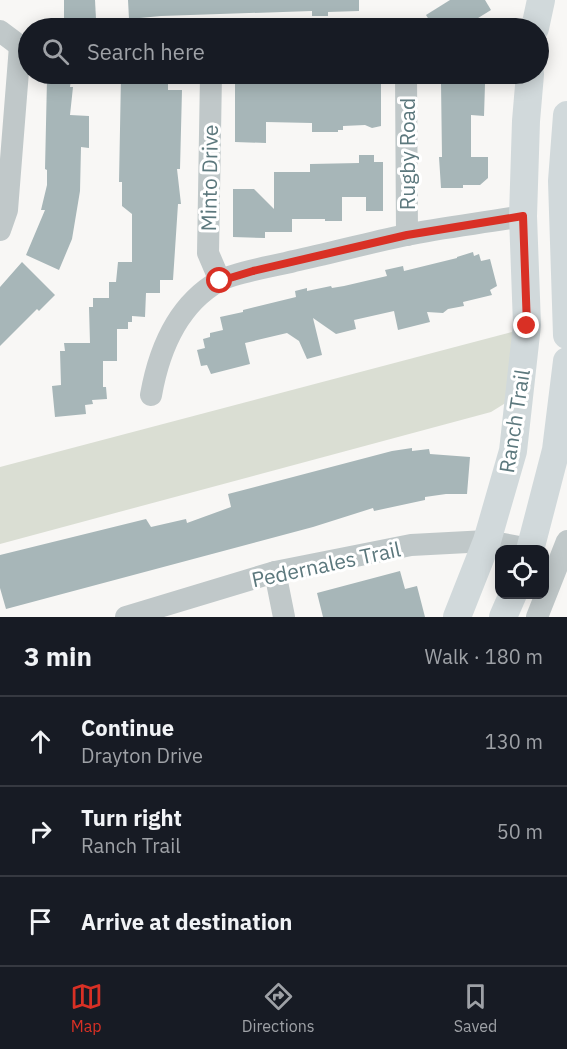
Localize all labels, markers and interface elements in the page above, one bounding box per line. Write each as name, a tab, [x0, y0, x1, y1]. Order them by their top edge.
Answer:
search box	[18, 18, 549, 84]
icon: search	[39, 35, 72, 68]
text: Search here	[87, 37, 205, 66]
street label: Rugby Road	[393, 98, 421, 210]
street label: Minto Drive	[194, 124, 224, 232]
route start	[206, 267, 232, 293]
route end	[513, 312, 539, 338]
street label: Ranch Trail	[492, 367, 536, 475]
street label: Pedernales Trail	[249, 534, 403, 593]
map controls	[495, 545, 549, 599]
button: locate	[495, 545, 549, 599]
text: 3 min	[24, 639, 92, 673]
text: Walk · 180 m	[425, 643, 543, 670]
text: Continue	[81, 713, 174, 742]
icon: ahead	[24, 725, 57, 758]
text: 130 m	[485, 728, 543, 755]
text: Drayton Drive	[81, 742, 203, 769]
text: Turn right	[81, 803, 182, 832]
icon: right	[24, 815, 57, 848]
text: 50 m	[497, 818, 543, 845]
text: Ranch Trail	[81, 832, 181, 859]
icon: arrive	[24, 905, 57, 938]
text: Arrive at destination	[81, 907, 292, 936]
tab: Map	[70, 980, 103, 1036]
tab: Directions	[242, 980, 315, 1036]
tab: Saved	[454, 980, 497, 1036]

